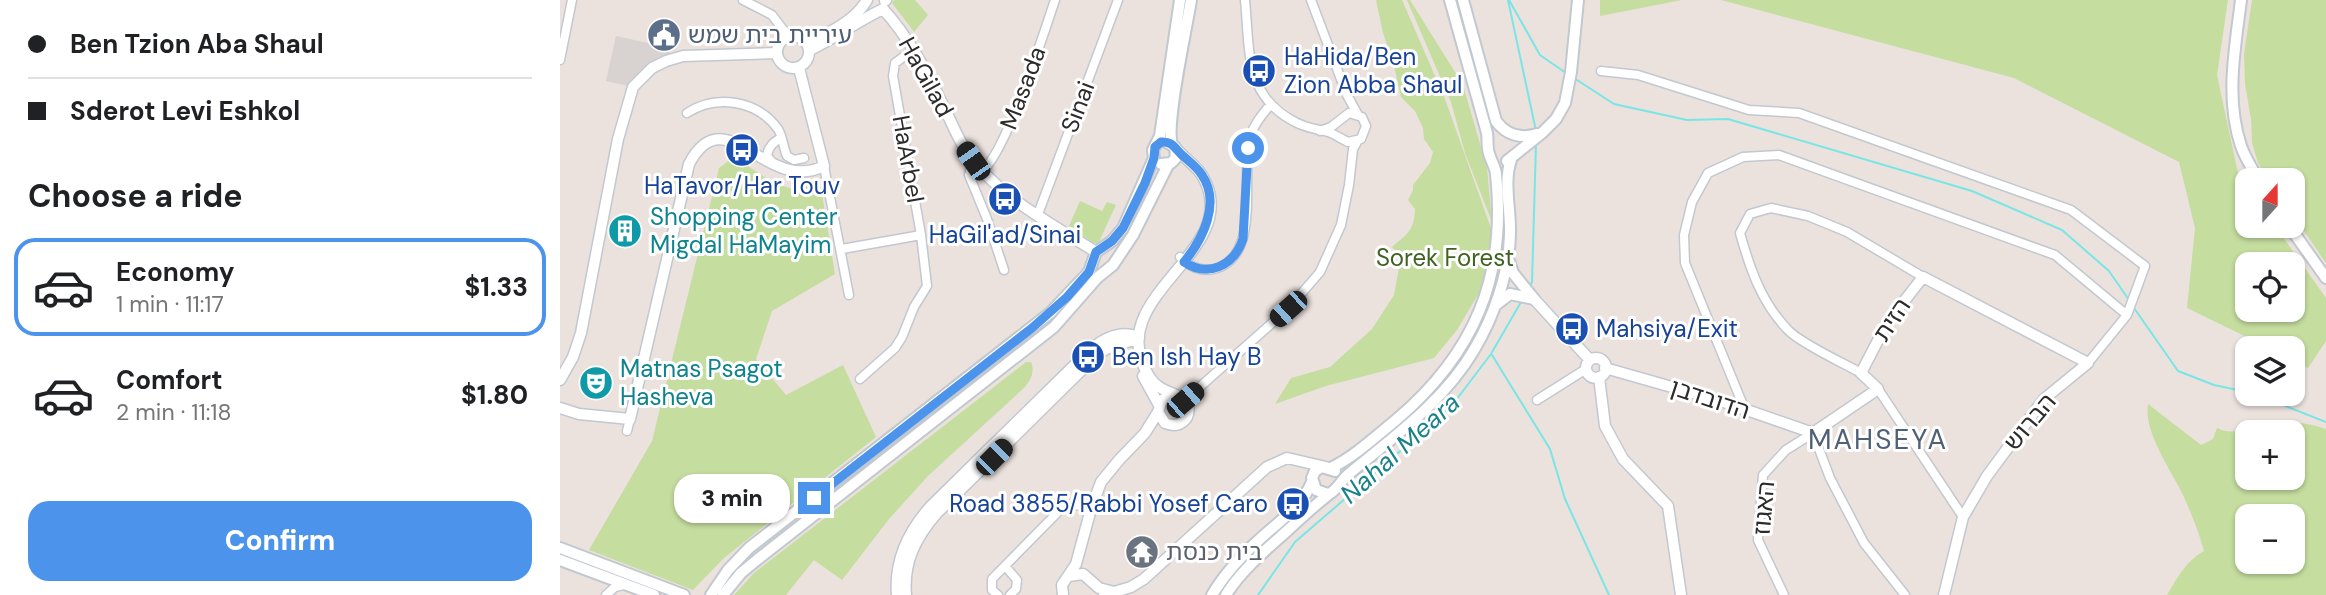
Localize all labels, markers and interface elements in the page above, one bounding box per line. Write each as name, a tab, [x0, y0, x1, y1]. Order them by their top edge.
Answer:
public building icon: עיריית בית שמש	[645, 16, 683, 54]
place label: עיריית בית שמש	[688, 19, 852, 50]
text: Ben Tzion Aba Shaul	[70, 27, 324, 61]
street label: HaGilad	[892, 31, 961, 122]
place label: HaHida/Ben Zion Abba Shaul	[1284, 41, 1462, 100]
street label: Masada	[993, 42, 1052, 134]
bus stop icon: HaHida/Ben Zion Abba Shaul	[1240, 52, 1278, 90]
street label: Sinai	[1054, 77, 1101, 137]
text: Sderot Levi Eshkol	[70, 94, 300, 128]
street label: HaArbel	[886, 113, 931, 205]
bus stop icon: HaTavor/Har Touv	[723, 131, 761, 169]
route start	[1232, 132, 1264, 164]
car	[953, 138, 994, 184]
north arrow	[2235, 168, 2305, 238]
map controls	[2235, 168, 2305, 574]
place label: HaTavor/Har Touv	[644, 170, 840, 201]
text: Choose a ride	[28, 175, 243, 217]
bus stop icon: HaGil'ad/Sinai	[986, 180, 1024, 218]
place label: Shopping Center Migdal HaMayim	[650, 201, 838, 260]
building icon: Shopping Center Migdal HaMayim	[606, 212, 644, 250]
place label: HaGil'ad/Sinai	[929, 219, 1081, 250]
park label: Sorek Forest	[1376, 242, 1514, 273]
button: locate	[2235, 252, 2305, 322]
text: Economy	[116, 255, 234, 289]
icon: car	[32, 256, 95, 319]
text: $1.33	[465, 270, 528, 304]
car	[1266, 287, 1311, 331]
text: 1 min · 11:17	[116, 289, 224, 319]
street label: הזית	[1866, 292, 1917, 347]
bus stop icon: Mahsiya/Exit	[1553, 310, 1591, 348]
place label: Mahsiya/Exit	[1596, 313, 1738, 344]
button: layers	[2235, 336, 2305, 406]
bus stop icon: Ben Ish Hay B	[1069, 338, 1107, 376]
place label: Ben Ish Hay B	[1112, 341, 1261, 372]
place label: Matnas Psagot Hasheva	[620, 353, 783, 412]
text: Comfort	[116, 363, 222, 397]
icon: car	[32, 364, 95, 427]
theatre icon: Matnas Psagot Hasheva	[577, 364, 615, 402]
street label: הדובדבן	[1666, 371, 1754, 426]
text: $1.80	[461, 378, 528, 412]
car	[1163, 378, 1208, 422]
water label: Nahal Meara	[1333, 385, 1467, 511]
street label: הברוש	[1997, 387, 2063, 457]
text: 2 min · 11:18	[116, 397, 232, 427]
button: +	[2235, 420, 2305, 490]
district label: MAHSEYA	[1808, 421, 1948, 458]
car	[972, 435, 1017, 479]
callout: 3 min	[674, 474, 790, 522]
street label: האגוז	[1746, 480, 1781, 536]
route end	[798, 482, 830, 514]
text: 3 min	[701, 483, 763, 513]
bus stop icon: Road 3855/Rabbi Yosef Caro	[1274, 485, 1312, 523]
place label: Road 3855/Rabbi Yosef Caro	[949, 488, 1268, 519]
button: Confirm	[28, 501, 532, 581]
button: −	[2235, 504, 2305, 574]
temple icon: בית כנסת	[1123, 533, 1161, 571]
place label: בית כנסת	[1166, 536, 1262, 567]

